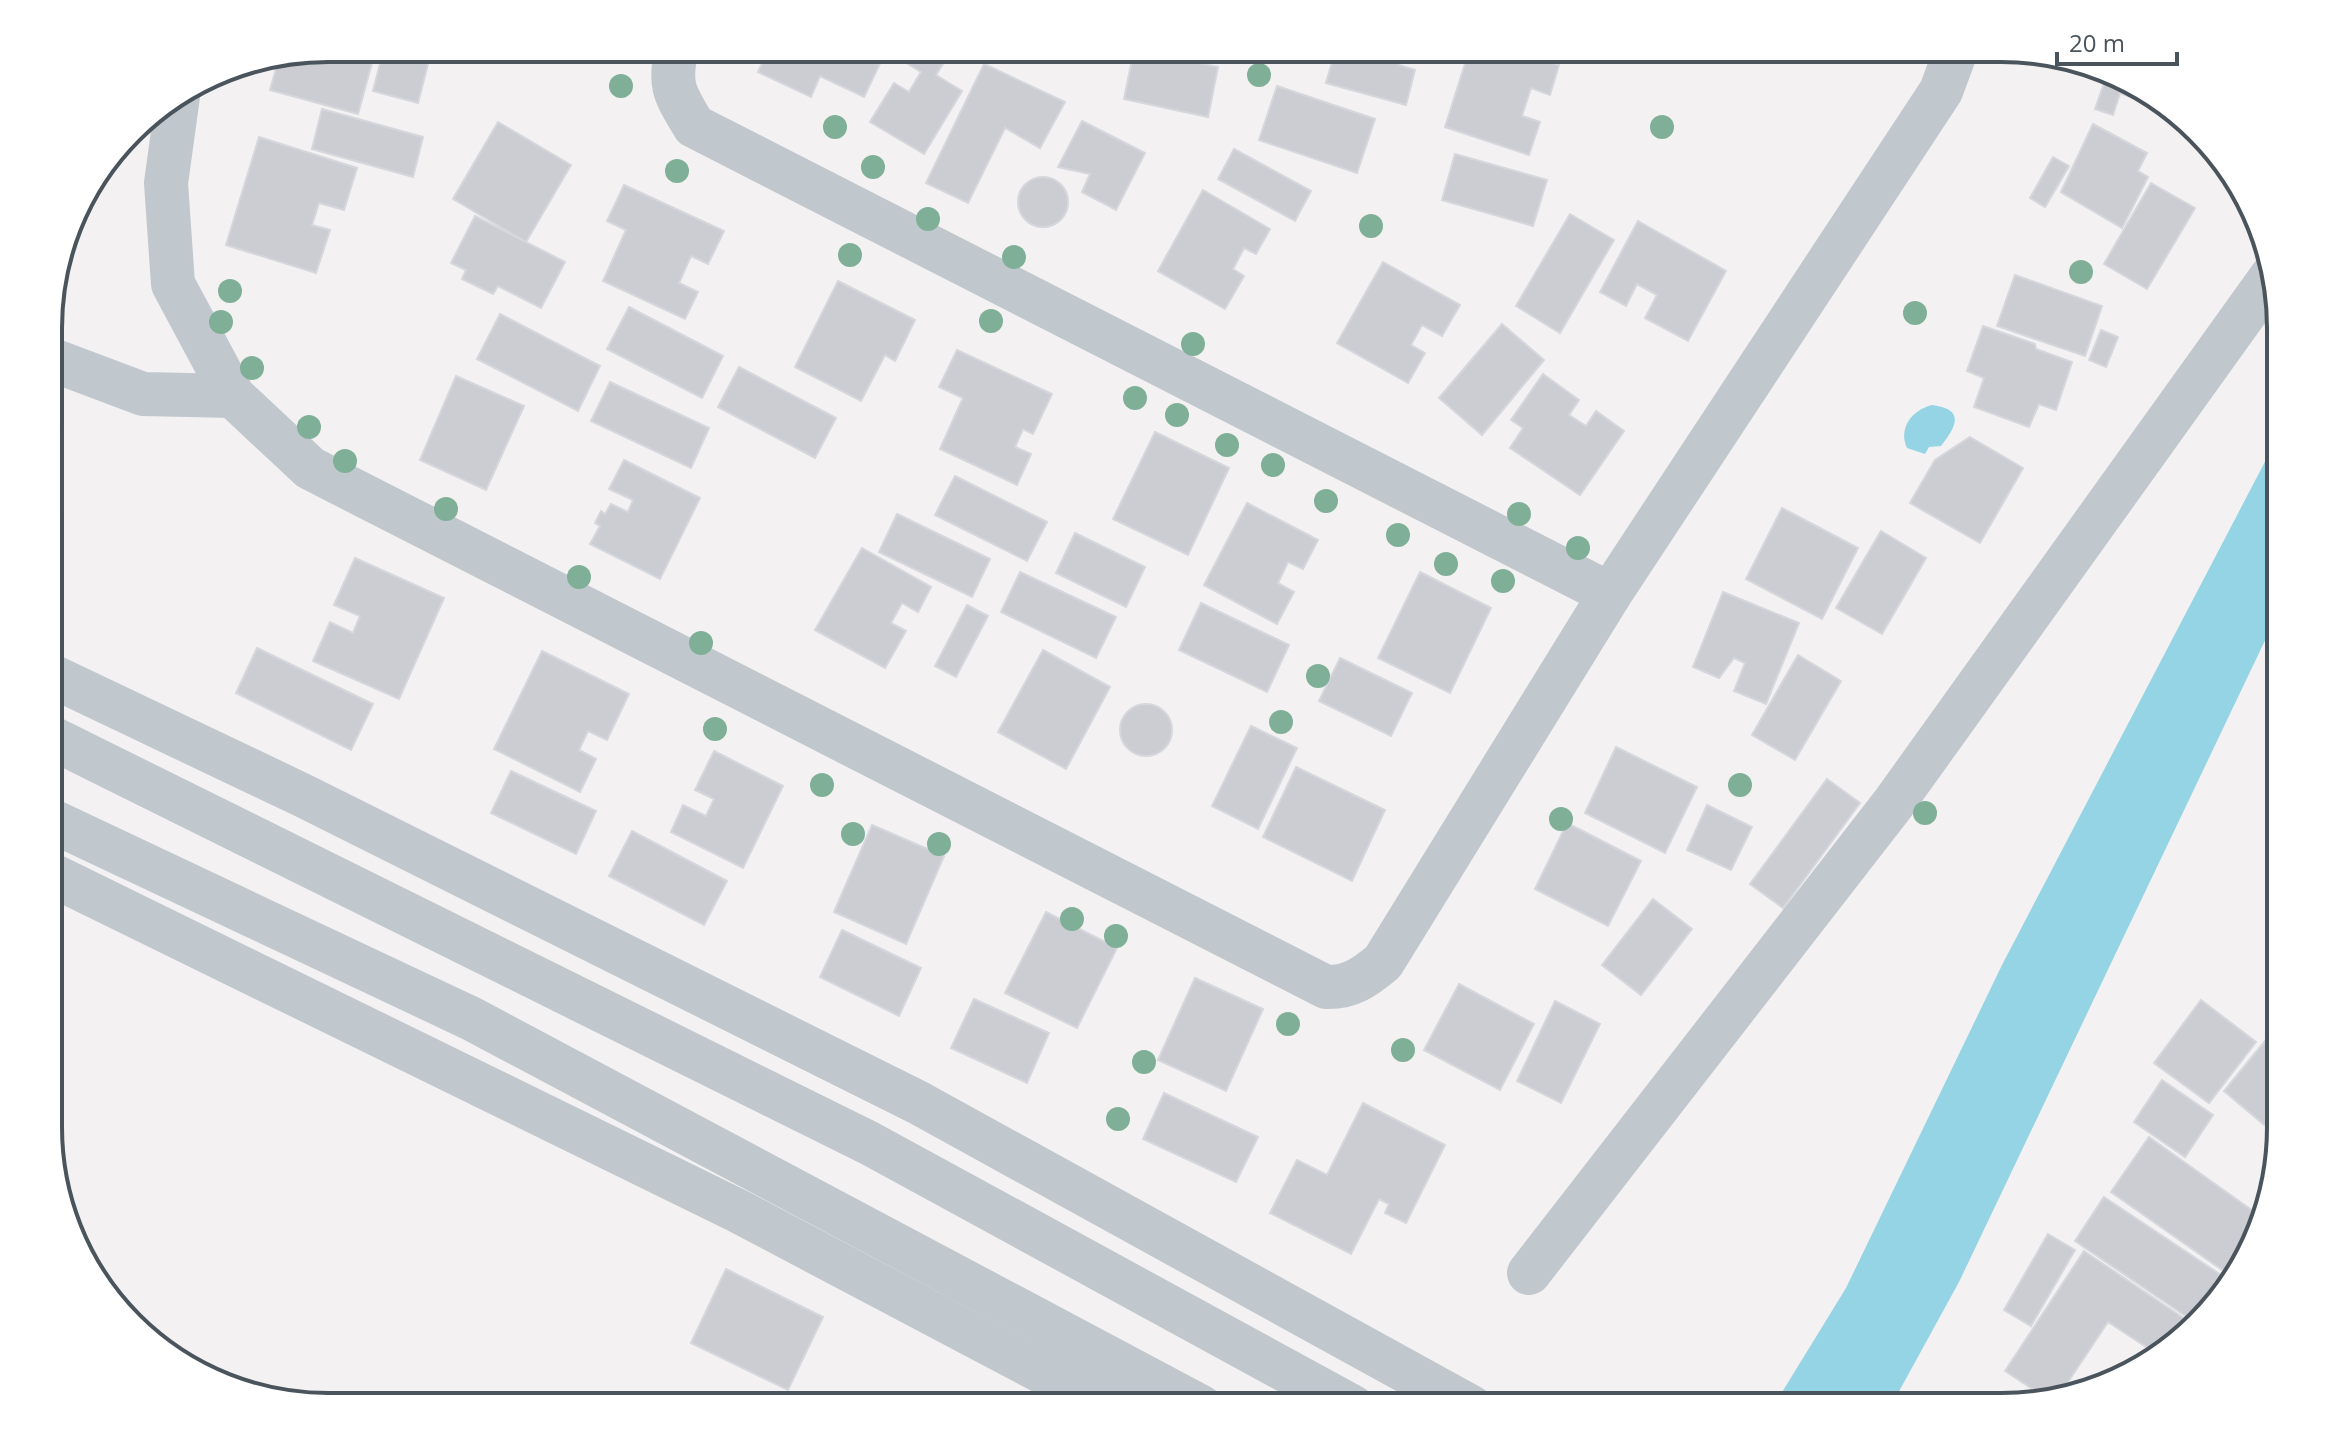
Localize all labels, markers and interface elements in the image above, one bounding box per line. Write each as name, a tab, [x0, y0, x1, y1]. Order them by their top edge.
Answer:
scale bar	[2057, 16, 2177, 66]
text: 20 m	[2069, 26, 2125, 59]

